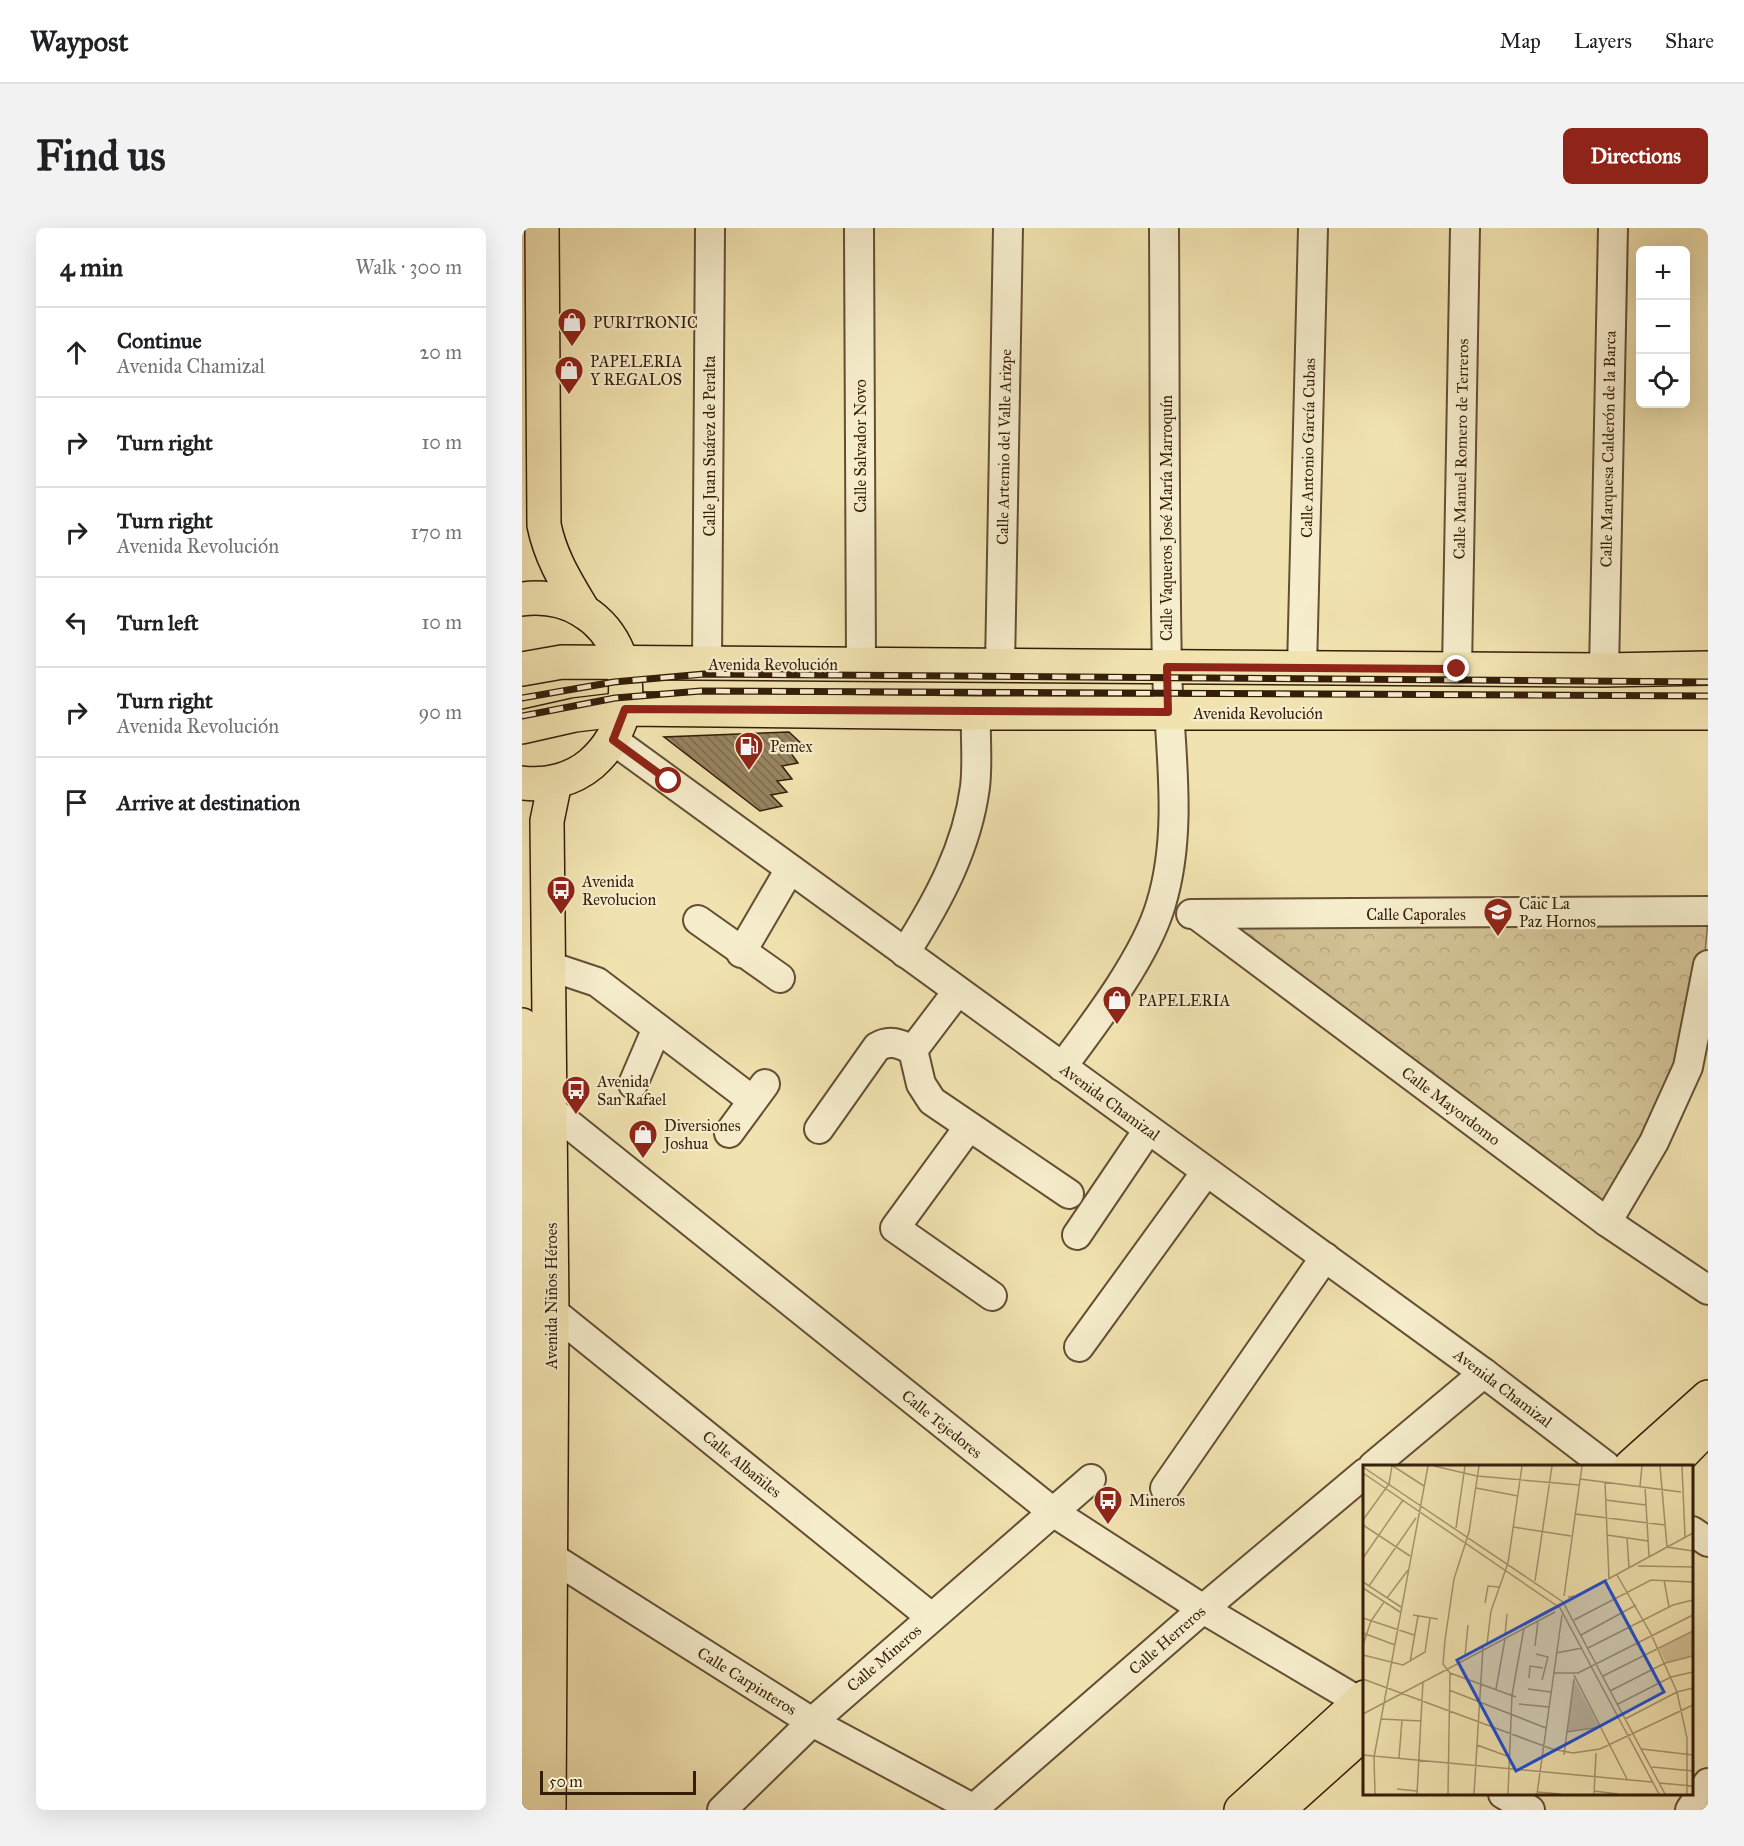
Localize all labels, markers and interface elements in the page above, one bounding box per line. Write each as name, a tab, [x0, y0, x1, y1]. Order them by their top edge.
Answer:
text: Waypost	[30, 24, 128, 59]
text: Map	[1500, 28, 1541, 54]
text: Layers	[1574, 28, 1632, 54]
text: Share	[1665, 28, 1714, 54]
button: Directions	[1563, 128, 1708, 184]
text: Find us	[36, 130, 166, 182]
map controls	[1636, 246, 1690, 408]
button: +	[1636, 246, 1690, 300]
text: 4 min	[60, 251, 123, 283]
text: Walk · 300 m	[355, 255, 462, 279]
button: −	[1636, 300, 1690, 354]
shop icon: PURITRONIC	[556, 306, 588, 348]
place label: PURITRONIC	[593, 313, 698, 332]
text: Continue	[117, 327, 202, 354]
street label: Calle Marquesa Calderón de la Barca	[1596, 330, 1621, 568]
icon: ahead	[60, 336, 93, 369]
street label: Calle Manuel Romero de Terreros	[1450, 338, 1472, 560]
text: 20 m	[419, 340, 462, 364]
street label: Calle Artemio del Valle Arizpe	[993, 349, 1015, 545]
place label: PAPELERIA Y REGALOS	[590, 352, 683, 389]
text: Avenida Chamizal	[117, 354, 265, 378]
shop icon: PAPELERIA Y REGALOS	[553, 354, 585, 396]
button: locate	[1636, 354, 1690, 408]
street label: Calle Juan Suárez de Peralta	[700, 355, 720, 536]
street label: Calle Antonio García Cubas	[1297, 358, 1319, 538]
street label: Calle Salvador Novo	[851, 379, 870, 513]
street label: Calle Vaqueros José María Marroquín	[1157, 395, 1177, 641]
icon: right	[60, 426, 93, 459]
text: Turn right	[117, 429, 213, 456]
text: 10 m	[421, 430, 462, 454]
text: Turn right	[117, 507, 213, 534]
icon: right	[60, 516, 93, 549]
text: 170 m	[411, 520, 462, 544]
text: Avenida Revolución	[117, 534, 279, 558]
icon: left	[60, 606, 93, 639]
text: Turn left	[117, 609, 199, 636]
text: 10 m	[421, 610, 462, 634]
street label: Avenida Revolución	[707, 655, 838, 674]
route end	[1443, 655, 1469, 681]
text: Turn right	[117, 687, 213, 714]
icon: right	[60, 696, 93, 729]
text: 90 m	[419, 700, 462, 724]
street label: Avenida Revolución	[1192, 704, 1323, 723]
text: Avenida Revolución	[117, 714, 279, 738]
fuel station icon: Pemex	[733, 730, 765, 772]
place label: Pemex	[770, 737, 813, 756]
route start	[655, 767, 681, 793]
icon: arrive	[60, 786, 93, 819]
text: Arrive at destination	[117, 789, 300, 816]
place label: Avenida Revolucion	[581, 872, 656, 909]
bus stop icon: Avenida Revolucion	[545, 874, 577, 916]
place label: Caic La Paz Hornos	[1519, 894, 1596, 931]
school or university icon: Caic La Paz Hornos	[1482, 896, 1514, 938]
street label: Calle Caporales	[1366, 905, 1466, 924]
shop icon: PAPELERIA	[1101, 984, 1133, 1026]
place label: PAPELERIA	[1138, 991, 1231, 1010]
street label: Avenida Chamizal	[1056, 1059, 1164, 1145]
street label: Calle Mayordomo	[1398, 1063, 1504, 1149]
place label: Avenida San Rafael	[596, 1072, 667, 1109]
bus stop icon: Avenida San Rafael	[560, 1074, 592, 1116]
place label: Diversiones Joshua	[662, 1116, 741, 1154]
shop icon: Diversiones Joshua	[627, 1118, 659, 1160]
street label: Avenida Niños Héroes	[542, 1223, 561, 1370]
street label: Avenida Chamizal	[1449, 1344, 1557, 1432]
street label: Calle Tejedores	[898, 1386, 986, 1462]
street label: Calle Albañiles	[699, 1426, 785, 1502]
inset map	[1363, 1465, 1693, 1795]
bus stop icon: Mineros	[1092, 1484, 1124, 1526]
place label: Mineros	[1129, 1491, 1185, 1510]
street label: Calle Herreros	[1125, 1601, 1209, 1678]
street label: Calle Mineros	[843, 1620, 925, 1696]
street label: Calle Carpinteros	[694, 1643, 800, 1719]
scale bar	[540, 1768, 696, 1796]
text: 50 m	[549, 1772, 583, 1791]

